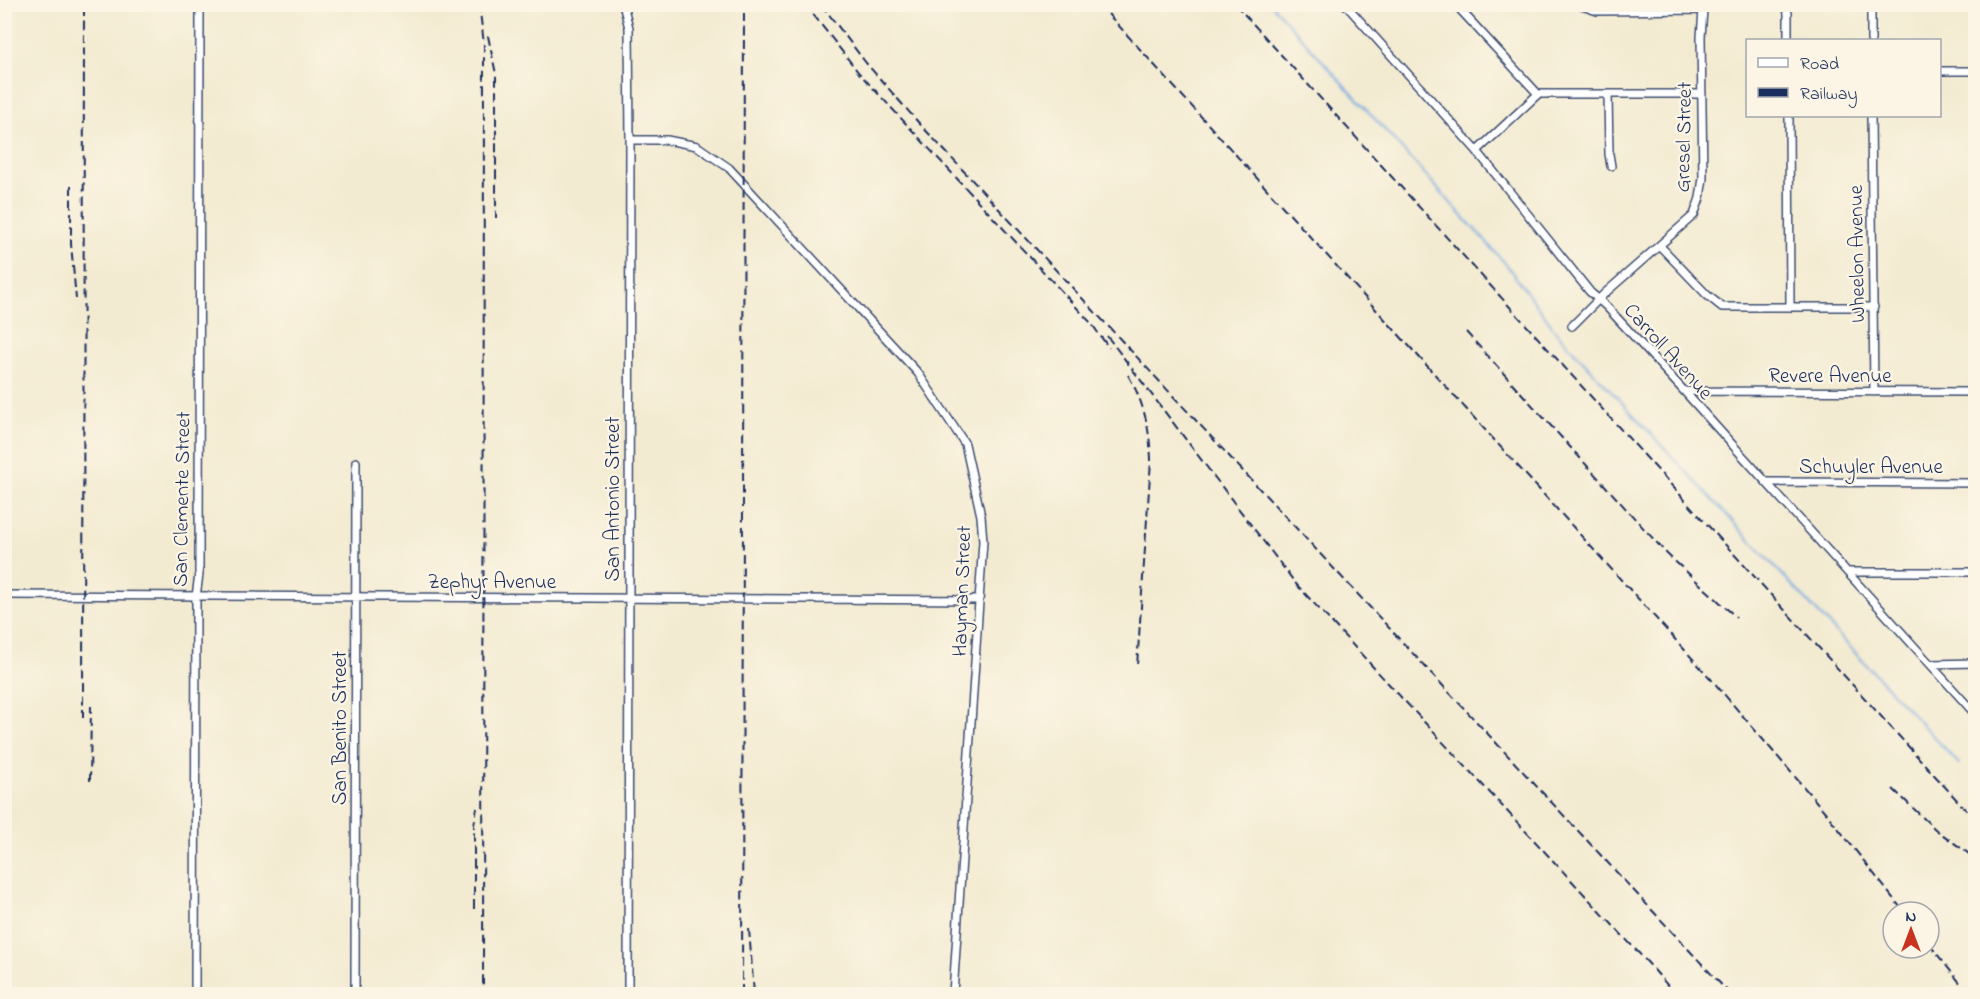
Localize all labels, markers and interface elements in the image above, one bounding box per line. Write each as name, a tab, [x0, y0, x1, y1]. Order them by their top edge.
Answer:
legend	[1746, 39, 1941, 117]
text: Road	[1800, 52, 1839, 78]
street label: Gresel Street	[1669, 81, 1701, 193]
text: Railway	[1800, 82, 1857, 108]
street label: Wheelon Avenue	[1842, 184, 1874, 323]
street label: Carroll Avenue	[1616, 297, 1720, 408]
street label: Revere Avenue	[1768, 362, 1892, 392]
street label: San Clemente Street	[166, 411, 200, 587]
street label: San Antonio Street	[599, 417, 629, 581]
street label: Schuyler Avenue	[1799, 453, 1944, 485]
street label: Hayman Street	[946, 525, 982, 657]
street label: Zephyr Avenue	[428, 568, 557, 600]
street label: San Benito Street	[326, 651, 356, 805]
north arrow	[1881, 900, 1941, 960]
text: N	[1906, 905, 1917, 929]

